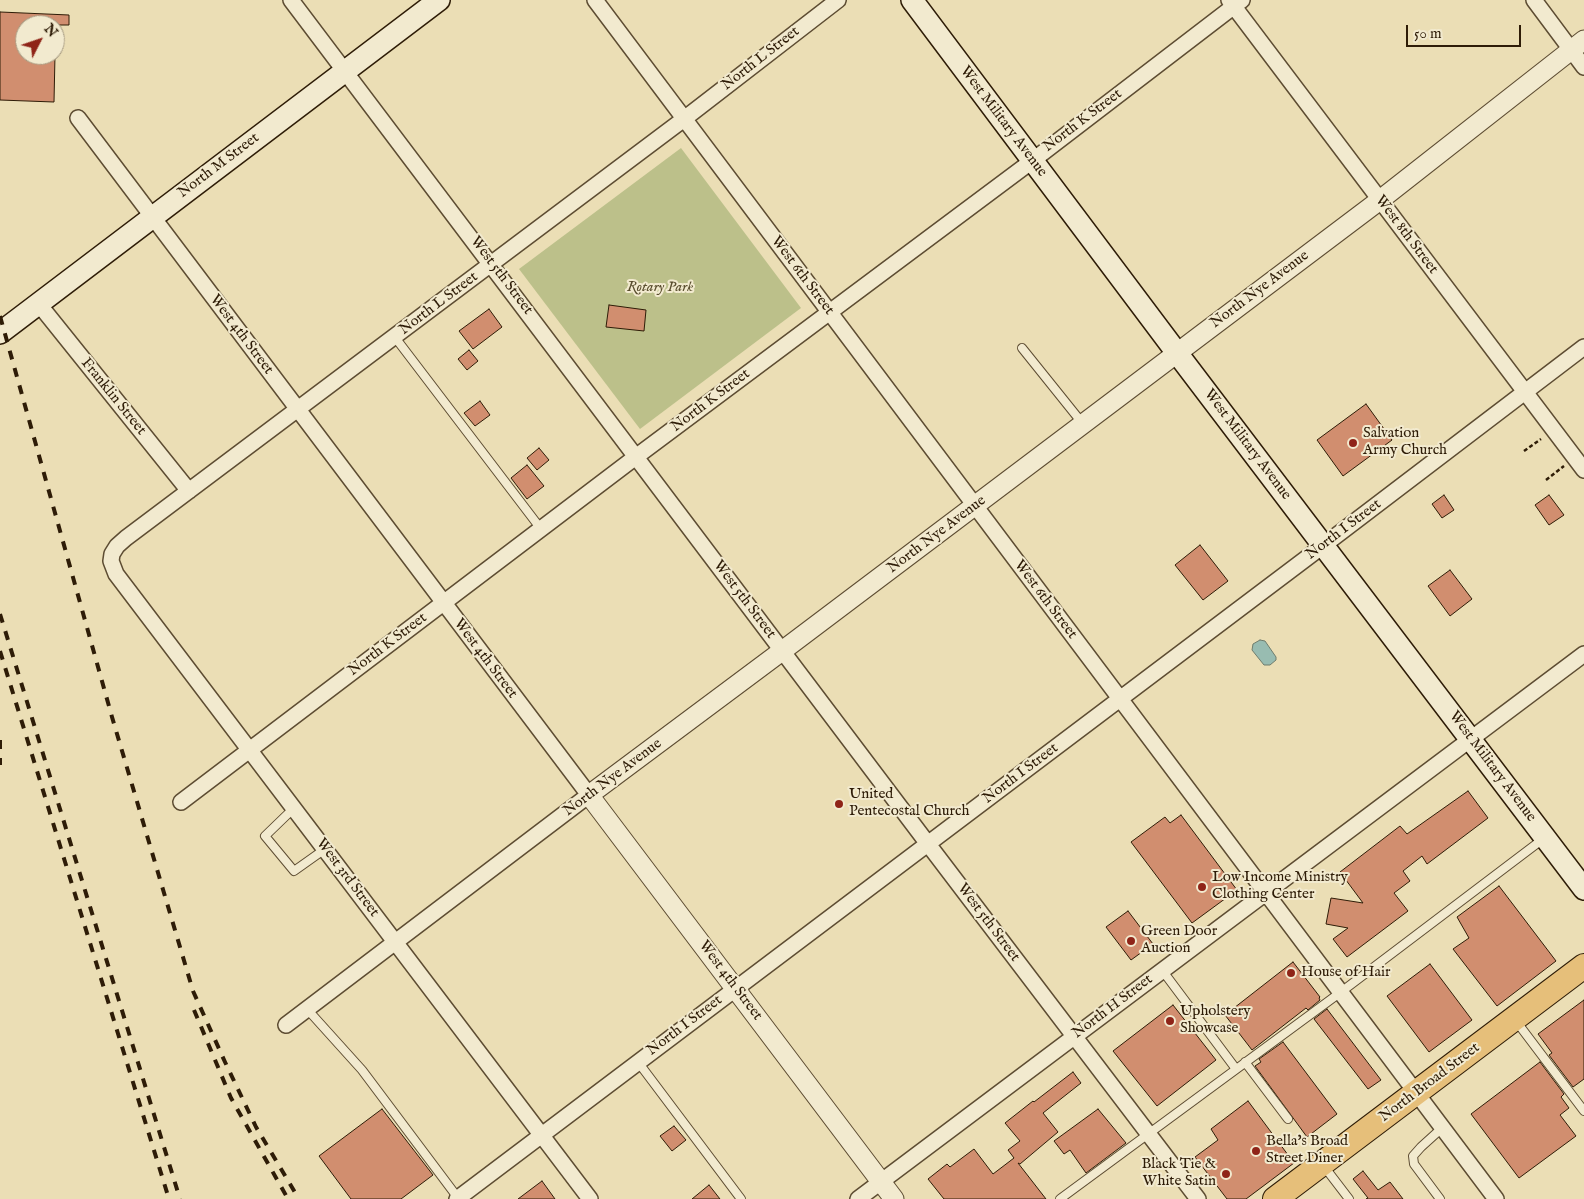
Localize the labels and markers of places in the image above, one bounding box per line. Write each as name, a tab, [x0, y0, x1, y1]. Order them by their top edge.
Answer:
place label: Salvation Army Church	[1363, 425, 1447, 460]
marker: Salvation Army Church	[1347, 437, 1359, 449]
place label: United Pentecostal Church	[849, 786, 969, 821]
marker: United Pentecostal Church	[833, 798, 845, 810]
place label: Low Income Ministry Clothing Center	[1212, 869, 1348, 904]
marker: Low Income Ministry Clothing Center	[1196, 881, 1208, 893]
place label: Green Door Auction	[1141, 923, 1217, 958]
marker: Green Door Auction	[1125, 935, 1137, 947]
place label: House of Hair	[1301, 964, 1391, 982]
marker: House of Hair	[1285, 967, 1297, 979]
place label: Upholstery Showcase	[1180, 1003, 1251, 1038]
marker: Upholstery Showcase	[1164, 1015, 1176, 1027]
place label: Bella's Broad Street Diner	[1266, 1133, 1348, 1168]
marker: Bella's Broad Street Diner	[1250, 1145, 1262, 1157]
place label: Black Tie & White Satin	[1141, 1156, 1216, 1191]
marker: Black Tie & White Satin	[1220, 1168, 1232, 1180]

